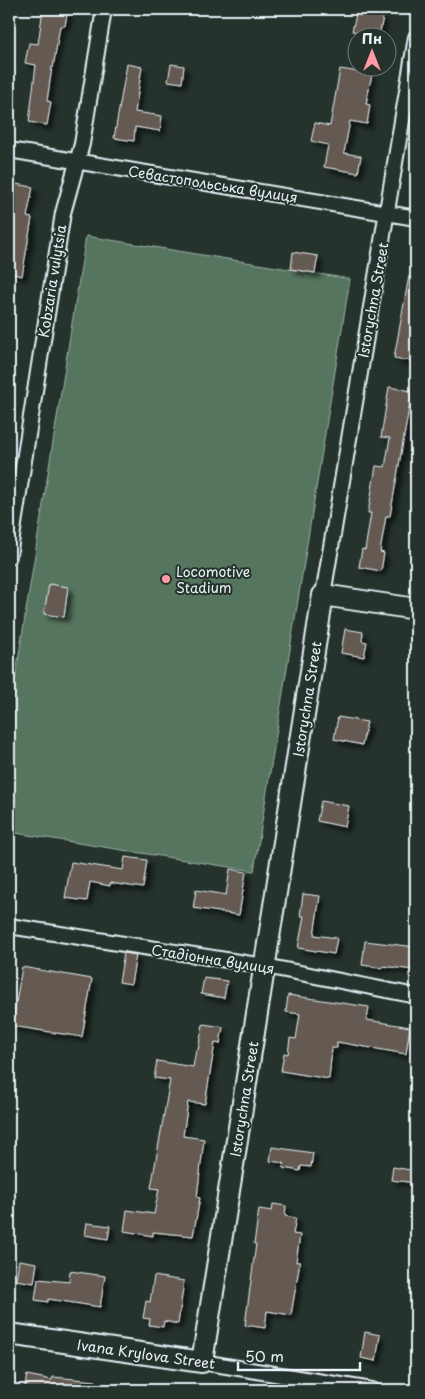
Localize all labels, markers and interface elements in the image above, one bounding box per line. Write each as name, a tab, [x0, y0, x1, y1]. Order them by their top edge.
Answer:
north arrow	[348, 28, 398, 78]
text: Пн	[362, 28, 382, 49]
street label: Севастопольська вулиця	[127, 160, 299, 208]
street label: Kobzaria vulytsia	[33, 223, 71, 339]
street label: Istorychna Street	[353, 240, 394, 359]
place label: Locomotive Stadium	[176, 561, 250, 598]
marker: Locomotive Stadium	[160, 573, 172, 585]
street label: Istorychna Street	[288, 639, 327, 758]
street label: Стадіонна вулиця	[150, 939, 276, 979]
street label: Istorychna Street	[225, 1039, 264, 1158]
street label: Ivana Krylova Street	[76, 1334, 217, 1374]
scale bar	[238, 1339, 360, 1371]
text: 50 m	[245, 1344, 284, 1367]

